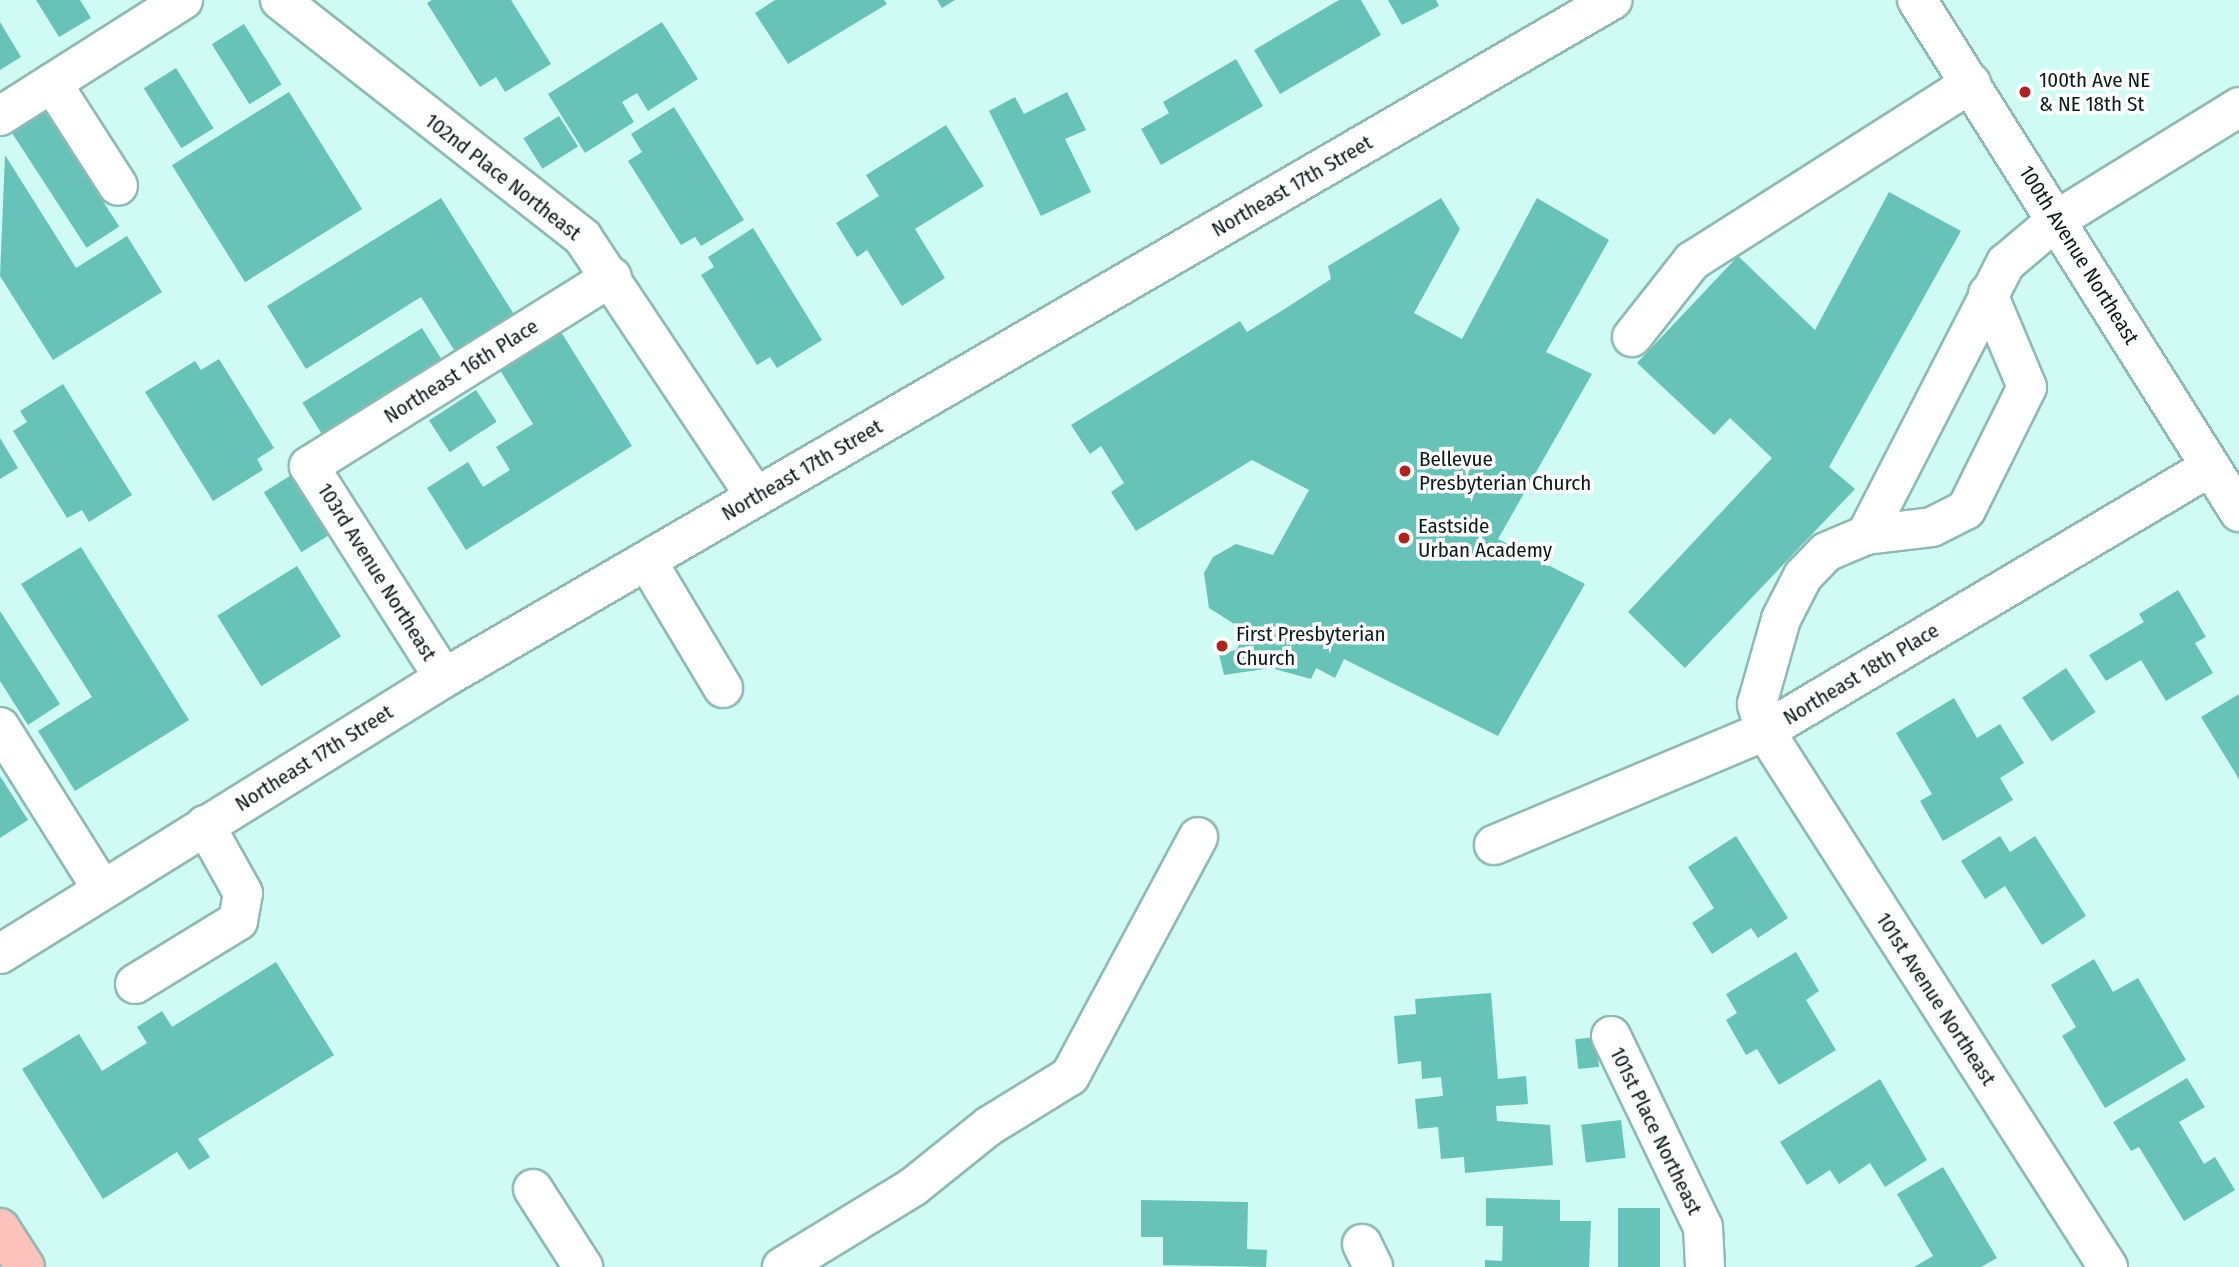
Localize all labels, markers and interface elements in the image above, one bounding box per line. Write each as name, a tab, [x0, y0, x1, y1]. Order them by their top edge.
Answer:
place label: 100th Ave NE & NE 18th St	[2039, 67, 2150, 117]
marker: 100th Ave NE & NE 18th St	[2017, 84, 2033, 100]
street label: 102nd Place Northeast	[420, 108, 586, 246]
street label: Northeast 17th Street	[1207, 130, 1377, 242]
street label: 100th Avenue Northeast	[2014, 161, 2144, 349]
street label: Northeast 16th Place	[379, 313, 543, 429]
street label: Northeast 17th Street	[717, 414, 887, 526]
place label: Bellevue Presbyterian Church	[1419, 446, 1591, 496]
marker: Bellevue Presbyterian Church	[1397, 463, 1413, 479]
street label: 103rd Avenue Northeast	[312, 479, 442, 665]
place label: Eastside Urban Academy	[1418, 513, 1552, 563]
marker: Eastside Urban Academy	[1396, 530, 1412, 546]
street label: Northeast 18th Place	[1779, 618, 1943, 730]
place label: First Presbyterian Church	[1236, 621, 1386, 671]
marker: First Presbyterian Church	[1214, 638, 1230, 654]
street label: Northeast 17th Street	[230, 699, 398, 817]
street label: 101st Avenue Northeast	[1871, 908, 2001, 1090]
street label: 101st Place Northeast	[1605, 1043, 1707, 1219]

